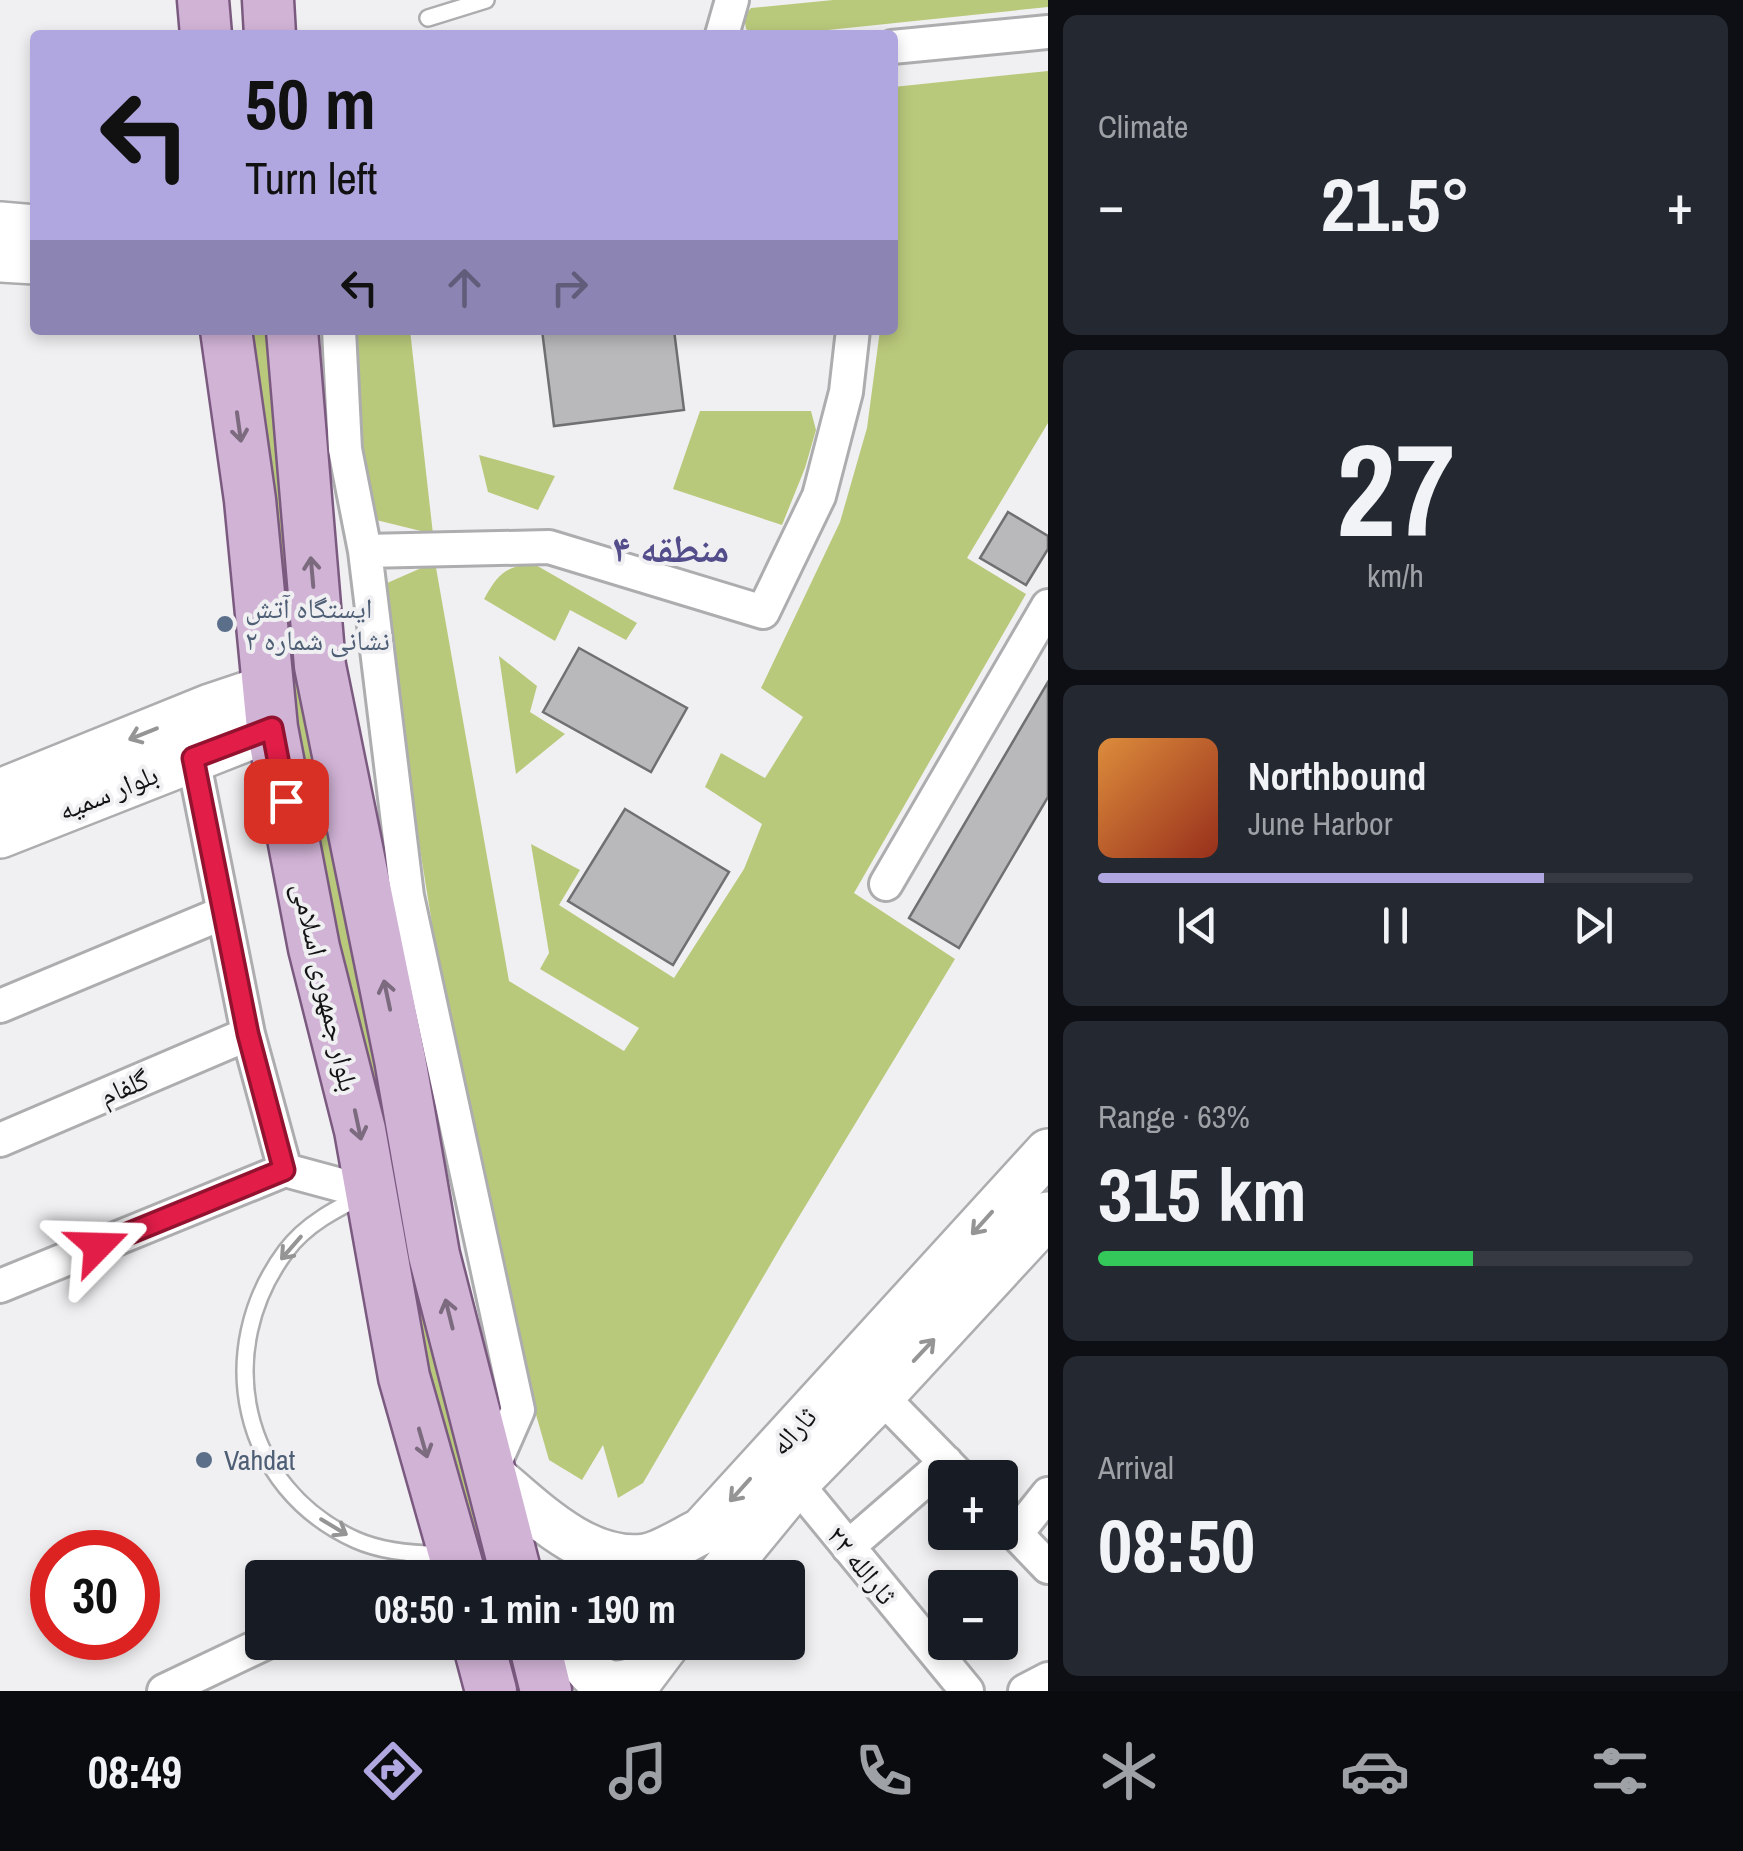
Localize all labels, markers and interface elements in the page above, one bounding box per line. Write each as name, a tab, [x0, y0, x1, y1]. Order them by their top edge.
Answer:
text: 50 m	[245, 57, 376, 151]
icon: left	[80, 70, 210, 200]
text: Climate	[1098, 105, 1188, 148]
text: Turn left	[245, 147, 377, 208]
text: 21.5°	[1321, 153, 1470, 254]
text: −	[1098, 167, 1124, 241]
text: +	[1667, 167, 1693, 241]
icon: left	[332, 260, 387, 315]
icon: ahead	[437, 260, 492, 315]
icon: right	[542, 260, 597, 315]
text: 27	[1336, 401, 1455, 577]
one-way arrow	[231, 410, 249, 442]
district label: منطقه ۴	[613, 523, 729, 574]
text: km/h	[1367, 554, 1424, 597]
one-way arrow	[303, 556, 322, 588]
place label: ایستگاه آتش نشانی شماره ۲	[245, 589, 390, 659]
marker: ایستگاه آتش نشانی شماره ۲	[214, 613, 236, 635]
one-way arrow	[128, 727, 159, 745]
text: Northbound	[1248, 751, 1426, 802]
street label: بلوار سمیه	[53, 755, 163, 829]
pin	[244, 759, 329, 844]
icon: arrive	[259, 774, 314, 829]
text: June Harbor	[1248, 802, 1392, 845]
street label: بلوار جمهوری اسلامی	[283, 879, 369, 1095]
icon: previous	[1170, 898, 1225, 953]
icon: pause	[1368, 898, 1423, 953]
icon: next	[1566, 898, 1621, 953]
one-way arrow	[377, 980, 396, 1012]
street label: گلفام	[94, 1060, 155, 1114]
text: Range · 63%	[1098, 1095, 1250, 1138]
one-way arrow	[350, 1108, 368, 1140]
text: 315 km	[1098, 1143, 1307, 1244]
position arrow	[46, 1194, 150, 1298]
one-way arrow	[970, 1210, 993, 1235]
one-way arrow	[280, 1235, 303, 1260]
one-way arrow	[439, 1299, 457, 1331]
one-way arrow	[912, 1338, 935, 1363]
street label: ثاراله	[761, 1398, 825, 1463]
one-way arrow	[415, 1427, 433, 1459]
place label: Vahdat	[224, 1441, 295, 1479]
text: Arrival	[1098, 1446, 1174, 1489]
marker: Vahdat	[193, 1449, 215, 1471]
map controls	[928, 1460, 1018, 1660]
button: +	[928, 1460, 1018, 1550]
one-way arrow	[728, 1477, 751, 1502]
text: 08:50	[1098, 1494, 1255, 1595]
one-way arrow	[319, 1518, 349, 1538]
street label: ثارالله ۲۲	[819, 1518, 906, 1613]
speed limit sign: 30	[30, 1530, 160, 1660]
button: −	[928, 1570, 1018, 1660]
text: 08:50 · 1 min · 190 m	[374, 1584, 676, 1635]
icon: directions	[358, 1736, 428, 1806]
icon: music	[603, 1736, 673, 1806]
icon: phone	[849, 1736, 919, 1806]
icon: climate	[1094, 1736, 1164, 1806]
icon: car	[1340, 1736, 1410, 1806]
icon: filters	[1585, 1736, 1655, 1806]
text: 08:49	[88, 1741, 182, 1802]

